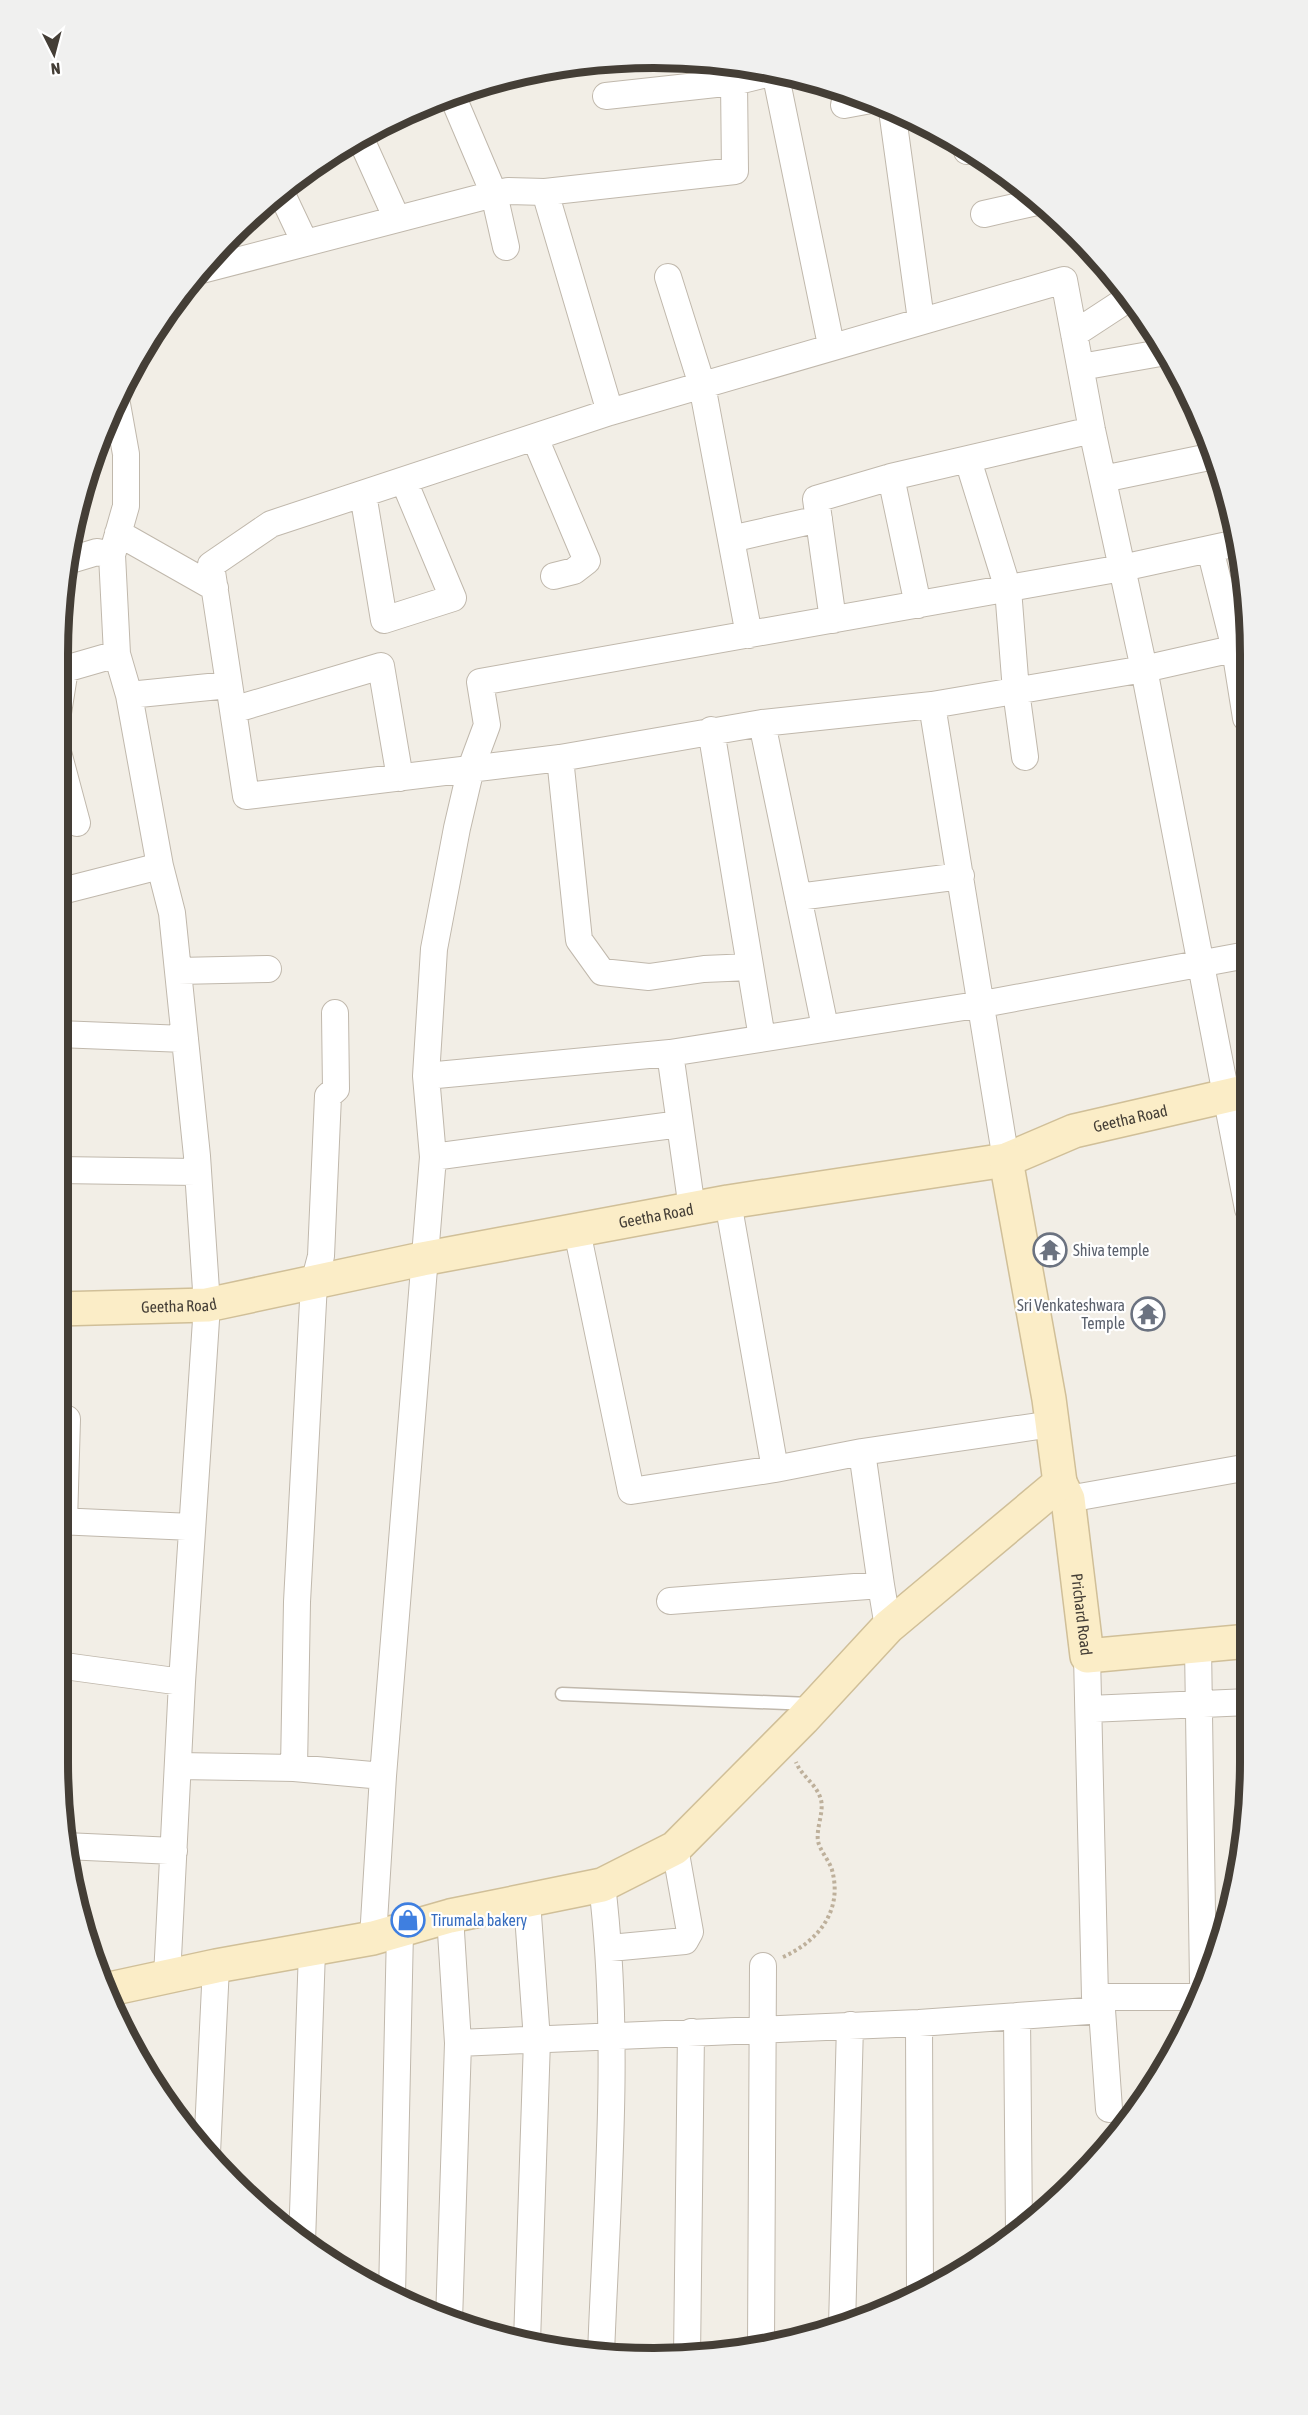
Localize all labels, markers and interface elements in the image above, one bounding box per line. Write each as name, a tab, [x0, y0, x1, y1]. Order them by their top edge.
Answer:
north arrow	[24, 24, 84, 84]
text: N	[50, 59, 61, 78]
street label: Geetha Road	[1091, 1101, 1169, 1135]
street label: Geetha Road	[617, 1200, 695, 1231]
temple icon: Shiva temple	[1032, 1232, 1068, 1268]
place label: Shiva temple	[1073, 1241, 1149, 1260]
street label: Geetha Road	[141, 1294, 218, 1316]
place label: Sri Venkateshwara Temple	[1017, 1296, 1125, 1333]
temple icon: Sri Venkateshwara Temple	[1130, 1296, 1166, 1332]
street label: Prichard Road	[1068, 1572, 1096, 1656]
shop icon: Tirumala bakery	[390, 1902, 426, 1938]
place label: Tirumala bakery	[431, 1911, 527, 1930]

